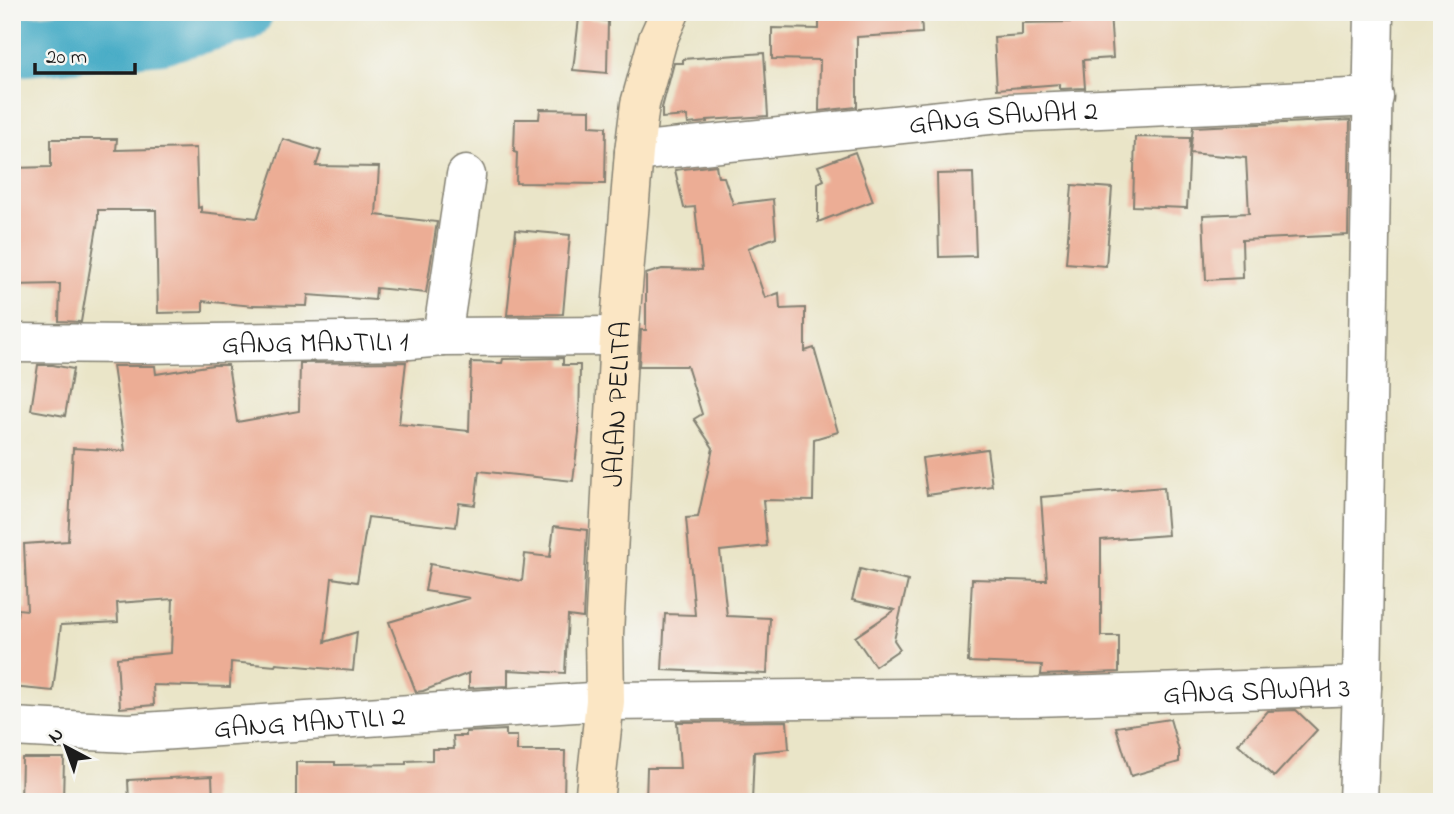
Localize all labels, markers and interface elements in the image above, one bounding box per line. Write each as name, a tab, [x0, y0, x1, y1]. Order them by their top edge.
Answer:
scale bar	[35, 32, 135, 76]
text: 20 m	[46, 43, 87, 73]
street label: GANG SAWAH 2	[907, 92, 1099, 147]
street label: JALAN PELITA	[594, 320, 644, 488]
street label: GANG MANTILI 1	[221, 323, 409, 367]
street label: GANG SAWAH 3	[1162, 669, 1351, 717]
street label: GANG MANTILI 2	[213, 697, 407, 751]
north arrow	[32, 712, 102, 782]
text: N	[43, 722, 70, 750]

